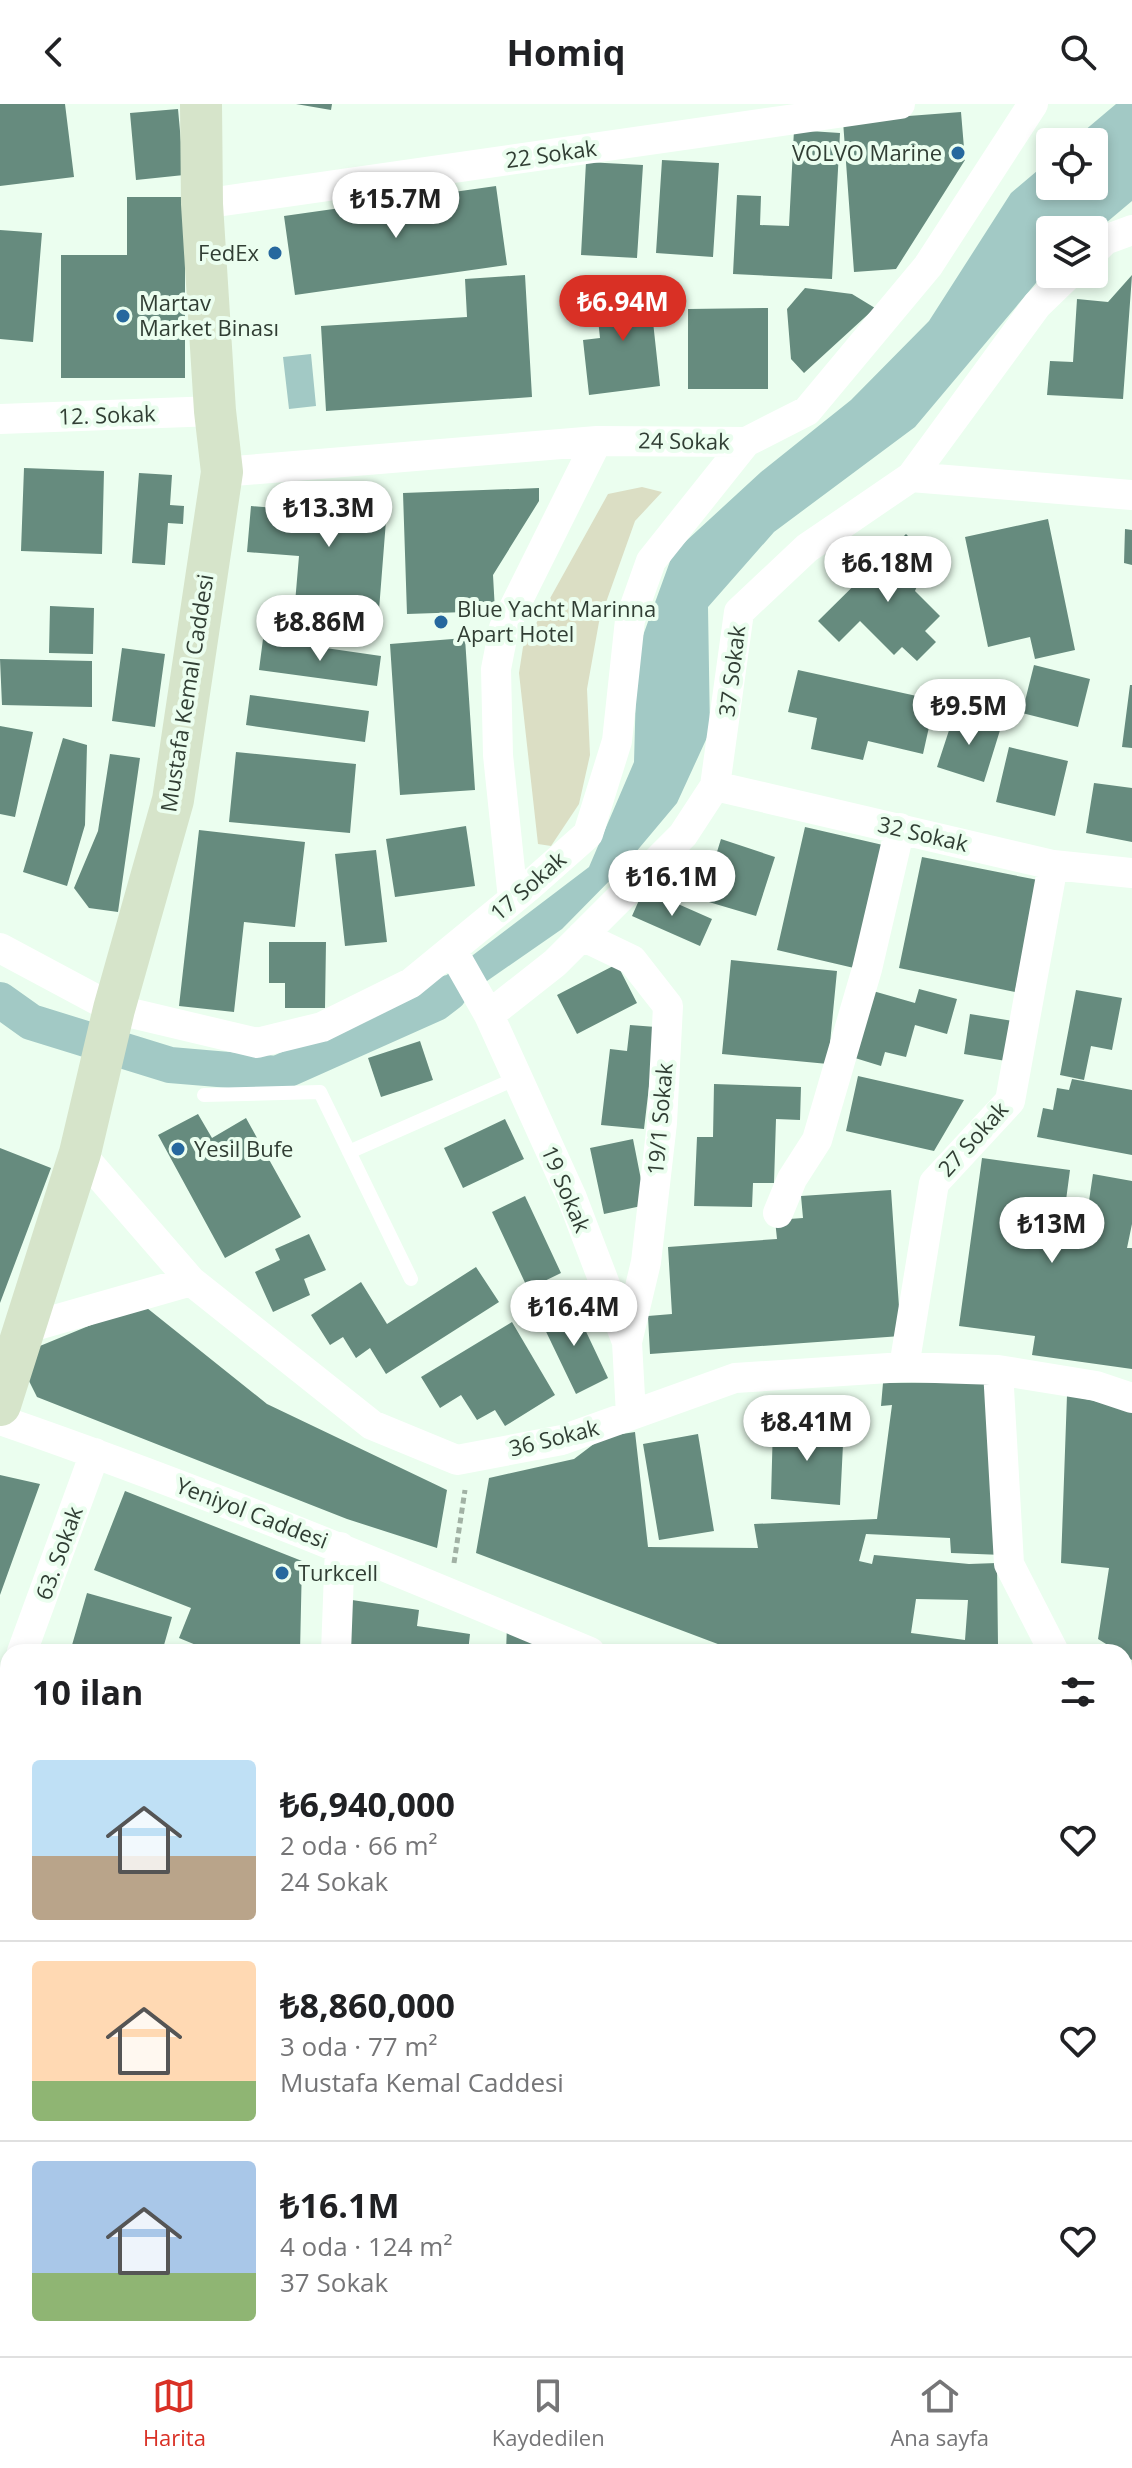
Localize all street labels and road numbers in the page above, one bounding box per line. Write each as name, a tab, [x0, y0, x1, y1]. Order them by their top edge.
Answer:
street label: 22 Sokak	[503, 132, 599, 174]
street label: 12. Sokak	[58, 397, 157, 431]
street label: 24 Sokak	[638, 424, 730, 456]
street label: Mustafa Kemal Caddesi	[152, 572, 220, 814]
street label: 37 Sokak	[711, 623, 752, 718]
street label: 32 Sokak	[875, 808, 972, 858]
street label: 17 Sokak	[483, 844, 572, 927]
street label: 19/1 Sokak	[639, 1061, 679, 1176]
street label: 27 Sokak	[930, 1094, 1014, 1182]
street label: 19 Sokak	[535, 1141, 599, 1237]
street label: 36 Sokak	[506, 1411, 602, 1463]
street label: Yeniyol Caddesi	[172, 1469, 333, 1555]
street label: 63. Sokak	[27, 1501, 89, 1604]

